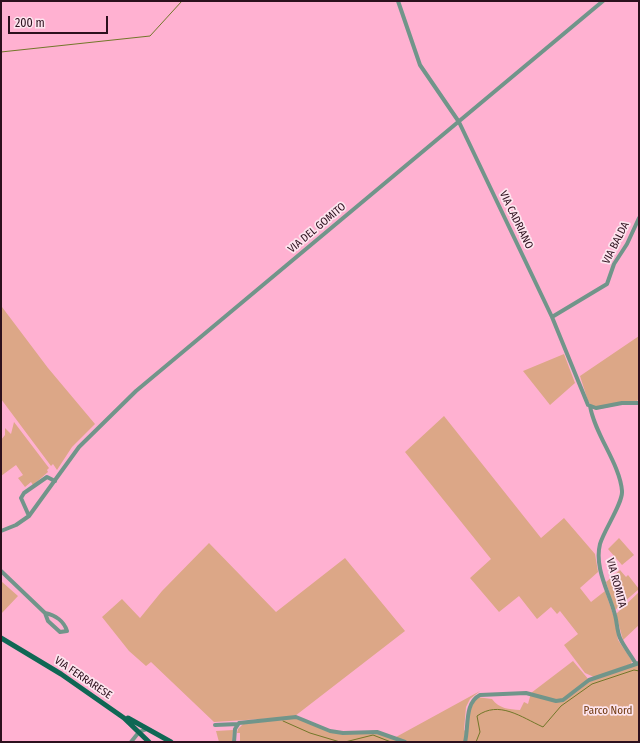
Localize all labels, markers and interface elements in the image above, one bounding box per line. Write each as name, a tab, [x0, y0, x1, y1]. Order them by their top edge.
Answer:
scale bar	[10, 8, 110, 34]
text: 200 m	[15, 16, 45, 30]
street label: VIA CADRIANO	[496, 189, 536, 251]
street label: VIA DEL GOMITO	[285, 200, 349, 256]
street label: VIA BALDA	[600, 220, 632, 266]
street label: VIA ROMITA	[603, 557, 629, 609]
street label: VIA FERRARESE	[52, 654, 114, 702]
park label: Parco Nord	[584, 704, 632, 718]

